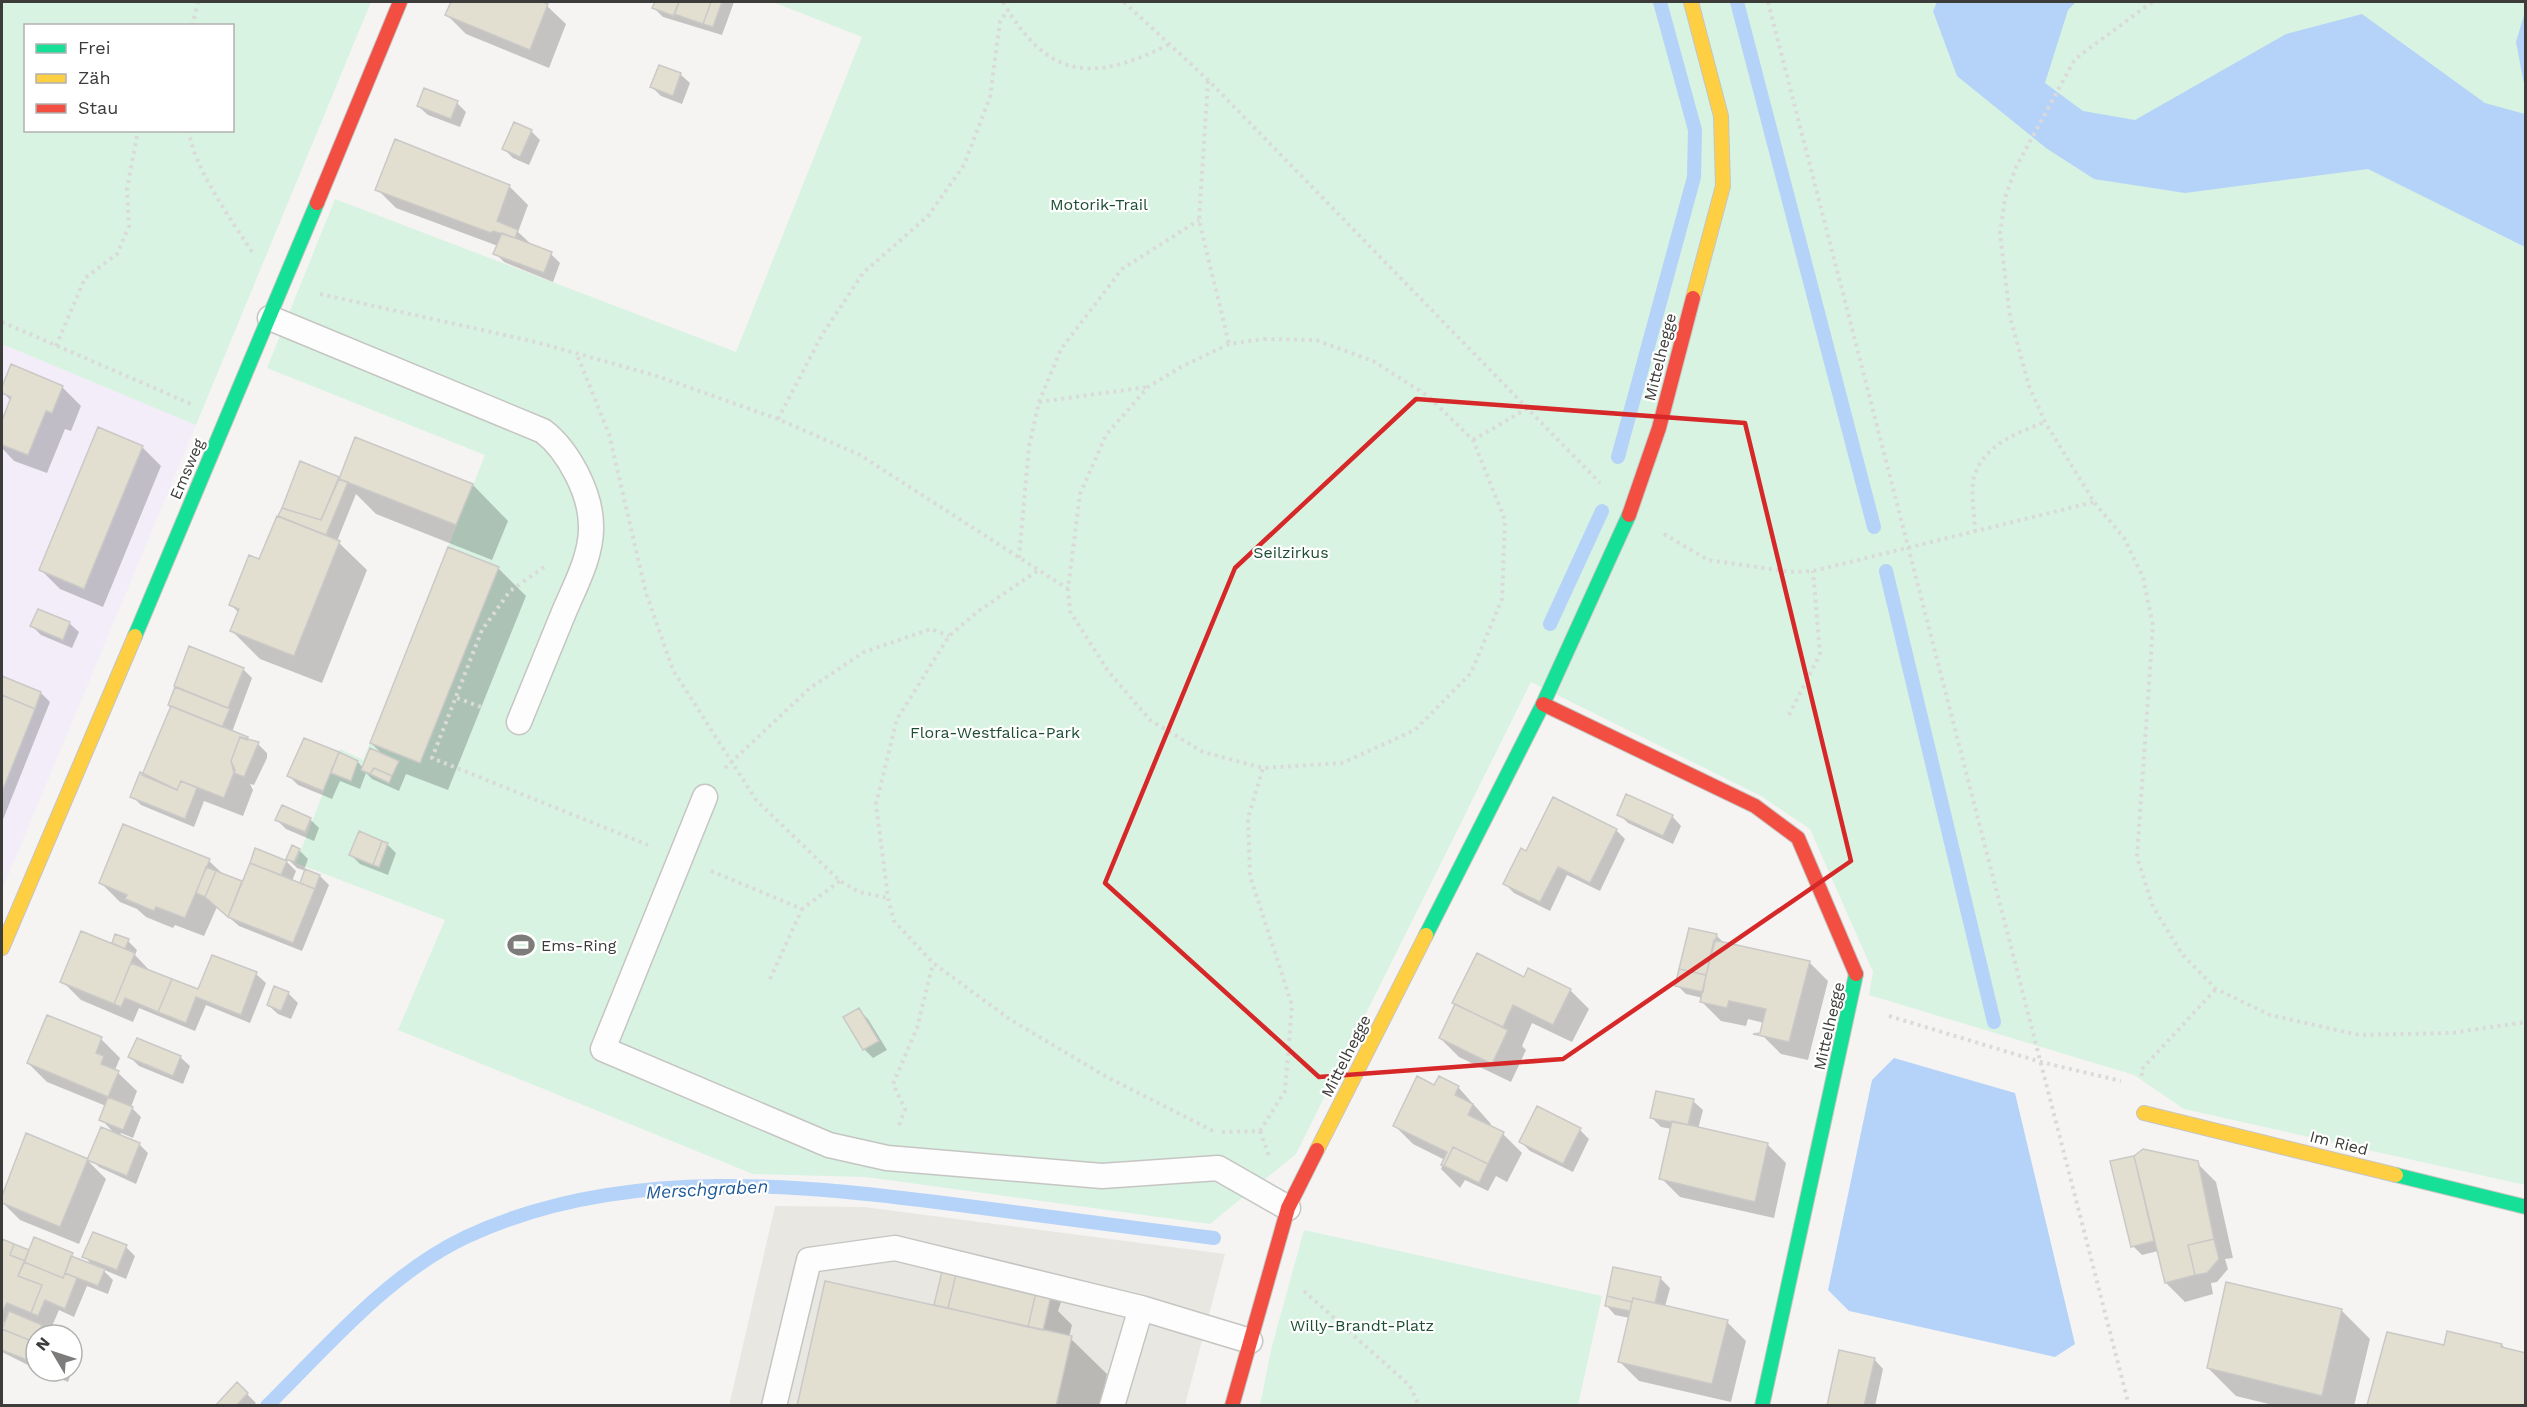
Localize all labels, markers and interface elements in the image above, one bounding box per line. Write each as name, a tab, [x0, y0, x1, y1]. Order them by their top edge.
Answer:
legend	[24, 24, 234, 132]
text: Frei	[78, 37, 110, 58]
text: Zäh	[78, 67, 111, 88]
text: Stau	[78, 97, 118, 118]
park label: Motorik-Trail	[1050, 195, 1148, 214]
street label: Mittelhegge	[1640, 311, 1680, 403]
street label: Emsweg	[166, 435, 208, 502]
park label: Seilzirkus	[1253, 543, 1329, 562]
park label: Flora-Westfalica-Park	[910, 723, 1080, 742]
sports icon: Ems-Ring	[506, 930, 536, 960]
place label: Ems-Ring	[541, 936, 617, 955]
street label: Mittelhegge	[1810, 980, 1848, 1072]
street label: Mittelhegge	[1317, 1012, 1375, 1100]
street label: Im Ried	[2308, 1127, 2370, 1159]
water label: Merschgraben	[645, 1175, 769, 1203]
park label: Willy-Brandt-Platz	[1290, 1316, 1434, 1335]
north arrow	[24, 1323, 84, 1383]
text: N	[32, 1333, 54, 1354]

